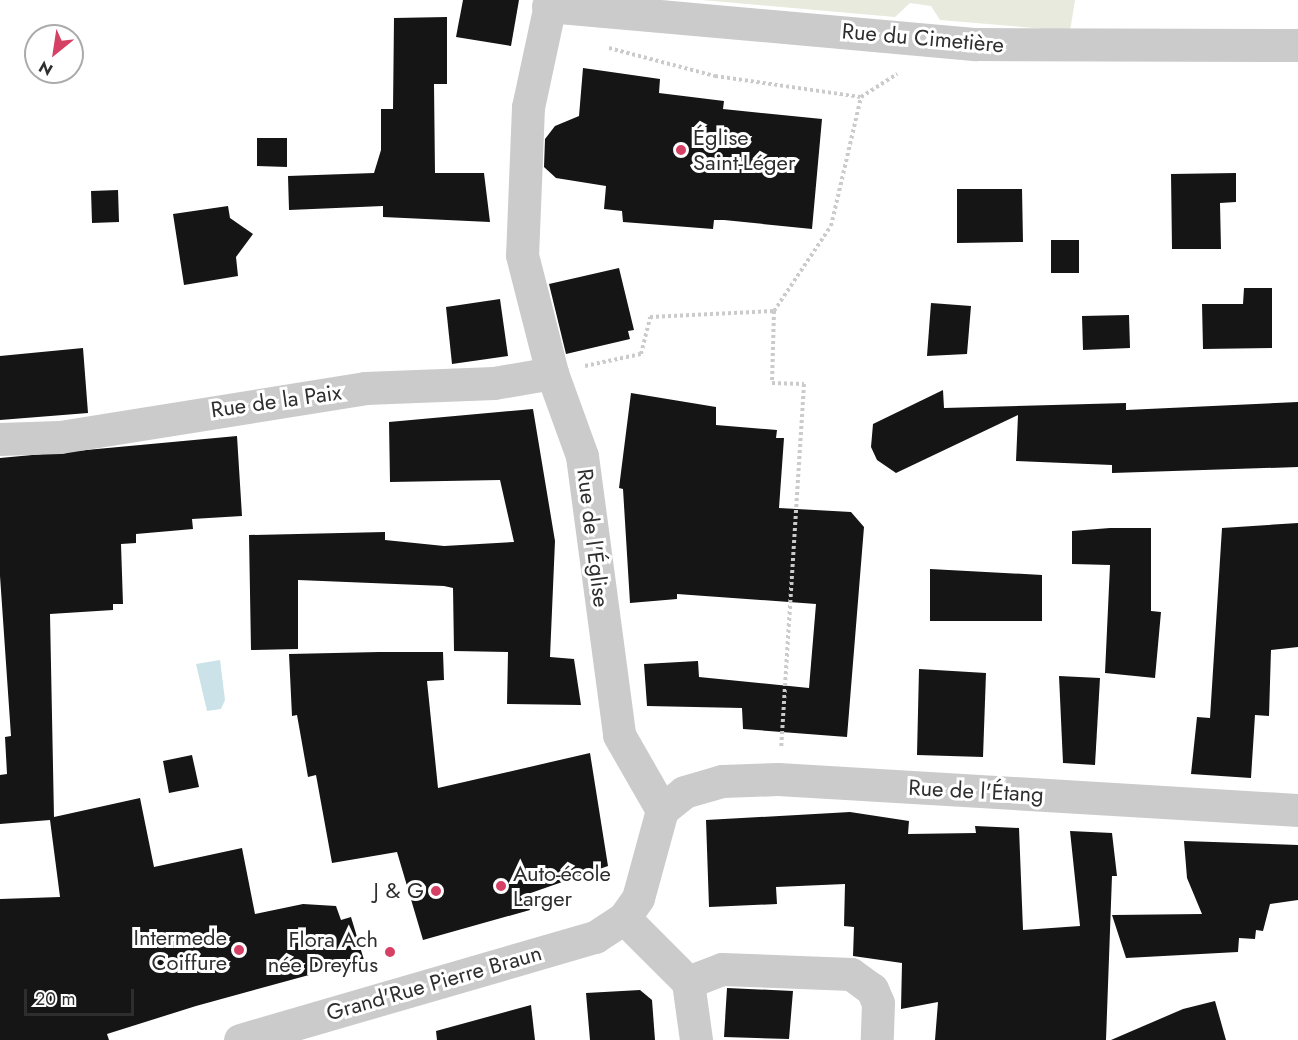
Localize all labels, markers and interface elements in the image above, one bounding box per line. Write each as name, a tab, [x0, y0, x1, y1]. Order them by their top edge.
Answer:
street label: Rue du Cimetière	[841, 18, 1005, 58]
north arrow	[24, 24, 84, 84]
text: N	[34, 55, 57, 81]
place label: Église Saint-Léger	[693, 124, 795, 176]
marker: Église Saint-Léger	[674, 143, 688, 157]
street label: Rue de la Paix	[209, 379, 343, 423]
street label: Rue de l'Église	[571, 467, 615, 609]
street label: Rue de l'Étang	[908, 774, 1044, 808]
place label: Auto-école Larger	[513, 860, 611, 912]
place label: J & G	[374, 878, 424, 904]
marker: Auto-école Larger	[494, 879, 508, 893]
marker: J & G	[429, 884, 443, 898]
place label: Intermede Coiffure	[134, 924, 227, 975]
place label: Flora Ach née Dreyfus	[268, 926, 378, 978]
street label: Grand'Rue Pierre Braun	[323, 940, 545, 1026]
marker: Intermede Coiffure	[232, 943, 246, 957]
marker: Flora Ach née Dreyfus	[383, 945, 397, 959]
scale bar	[27, 977, 136, 1015]
text: 20 m	[35, 986, 75, 1012]

